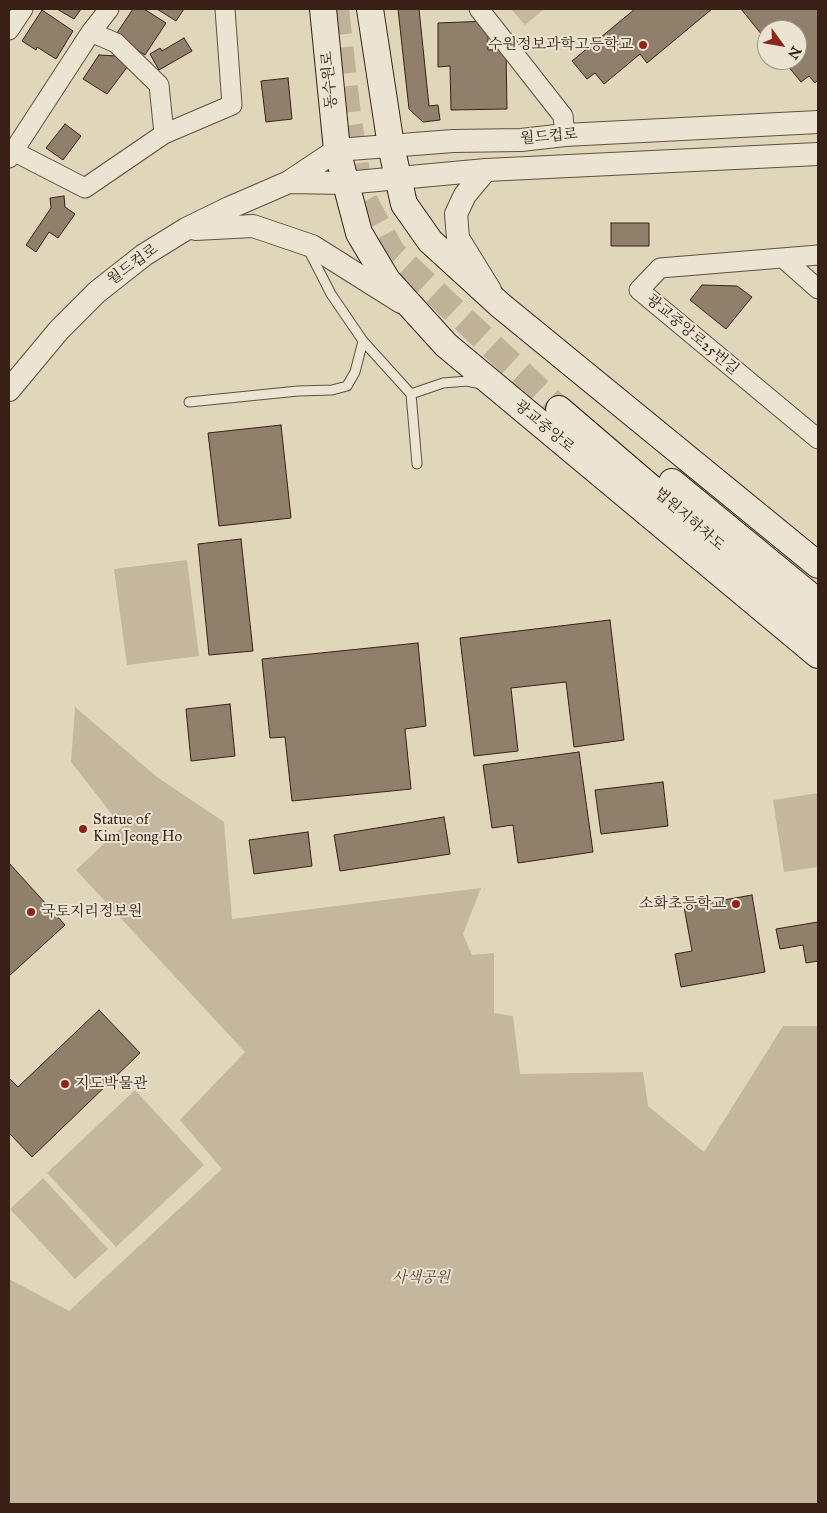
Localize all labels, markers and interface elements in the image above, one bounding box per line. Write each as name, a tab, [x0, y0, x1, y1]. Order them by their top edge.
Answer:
north arrow	[757, 20, 807, 70]
place label: 수원정보과학고등학교	[488, 36, 633, 54]
marker: 수원정보과학고등학교	[637, 39, 649, 51]
text: N	[784, 43, 805, 62]
street label: 동수원로	[319, 50, 341, 110]
street label: 월드컵로	[519, 126, 579, 148]
street label: 월드컵로	[104, 241, 162, 289]
street label: 광교중앙로25번길	[642, 291, 742, 379]
street label: 광교중앙로	[510, 397, 578, 457]
street label: 법원지하차도	[650, 485, 728, 555]
place label: Statue of Kim Jeong Ho	[93, 811, 182, 846]
marker: Statue of Kim Jeong Ho	[77, 823, 89, 835]
place label: 소화초등학교	[639, 895, 726, 913]
marker: 소화초등학교	[730, 898, 742, 910]
place label: 국토지리정보원	[41, 903, 142, 921]
marker: 국토지리정보원	[25, 906, 37, 918]
place label: 지도박물관	[75, 1075, 147, 1093]
marker: 지도박물관	[59, 1078, 71, 1090]
park label: 사색공원	[392, 1269, 450, 1287]

